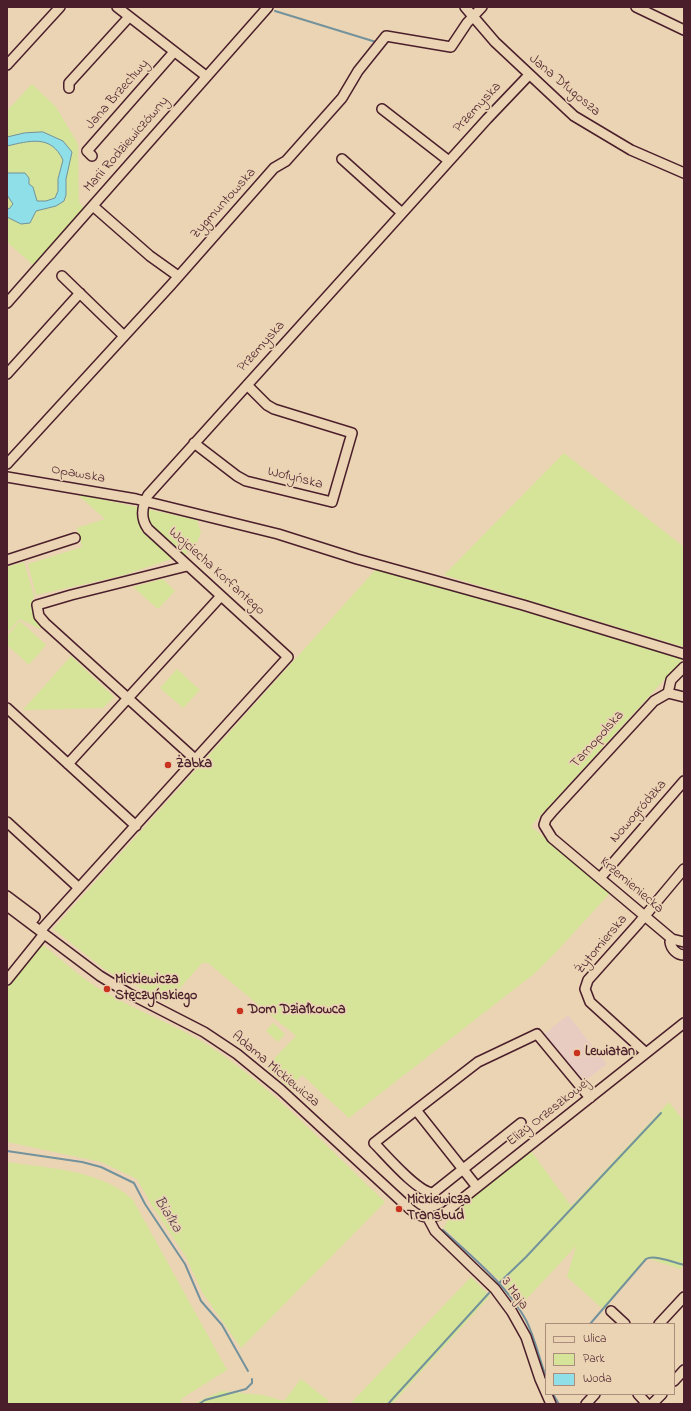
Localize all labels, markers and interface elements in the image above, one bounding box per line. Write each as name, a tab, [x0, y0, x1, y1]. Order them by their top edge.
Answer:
street label: Jana Długosza	[525, 51, 603, 121]
street label: Jana Brzechwy	[83, 56, 153, 134]
street label: Przemyska	[450, 79, 506, 137]
street label: Marii Rodziewiczówny	[81, 94, 173, 196]
street label: Zygmuntowska	[188, 165, 260, 243]
street label: Przemyska	[235, 318, 289, 376]
street label: Opawska	[50, 462, 106, 488]
street label: Wołyńska	[266, 464, 324, 494]
street label: Wojciecha Korfantego	[164, 524, 268, 620]
street label: Tarnopolska	[568, 708, 628, 772]
place label: Żabka	[176, 757, 212, 773]
marker: Żabka	[163, 760, 173, 770]
street label: Nowogródzka	[607, 777, 671, 847]
street label: Krzemieniecka	[596, 854, 666, 918]
street label: Żytomierska	[572, 912, 632, 978]
place label: Mickiewicza Stęczyńskiego	[115, 973, 197, 1006]
marker: Mickiewicza Stęczyńskiego	[102, 984, 112, 994]
place label: Dom Działkowca	[248, 1003, 346, 1019]
marker: Dom Działkowca	[235, 1006, 245, 1016]
street label: Adama Mickiewicza	[228, 1028, 322, 1112]
place label: Lewiatan	[585, 1045, 635, 1061]
marker: Lewiatan	[572, 1048, 582, 1058]
street label: Elizy Orzeszkowej	[504, 1075, 594, 1151]
place label: Mickiewicza Transbud	[407, 1193, 471, 1226]
water label: Białka	[149, 1194, 185, 1236]
marker: Mickiewicza Transbud	[394, 1204, 404, 1214]
street label: 3 Maja	[497, 1275, 531, 1313]
legend	[545, 1323, 675, 1395]
text: Ulica	[583, 1330, 607, 1348]
text: Park	[583, 1350, 605, 1368]
text: Woda	[583, 1370, 612, 1388]

